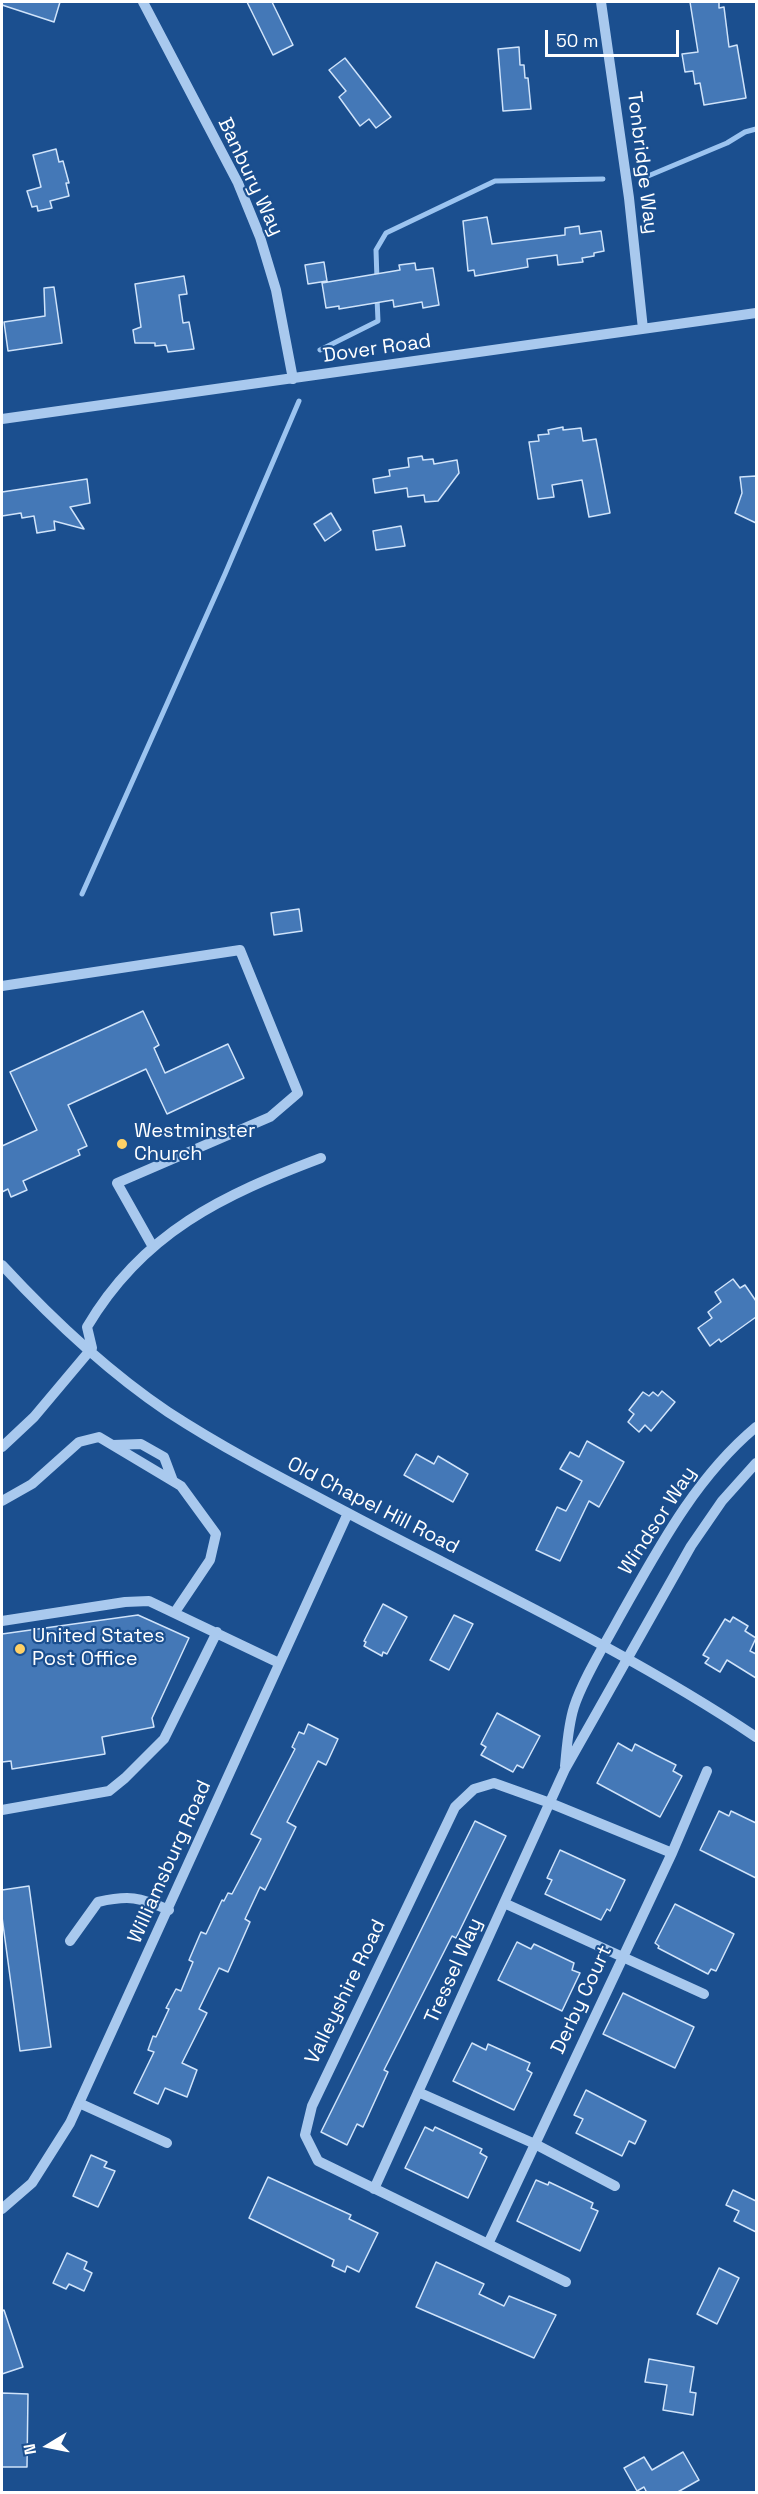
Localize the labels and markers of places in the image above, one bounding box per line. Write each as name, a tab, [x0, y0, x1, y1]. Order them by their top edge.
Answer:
place label: Westminster Church	[134, 1120, 255, 1167]
marker: Westminster Church	[115, 1137, 129, 1151]
place label: United States Post Office	[32, 1625, 165, 1672]
marker: United States Post Office	[13, 1642, 27, 1656]

